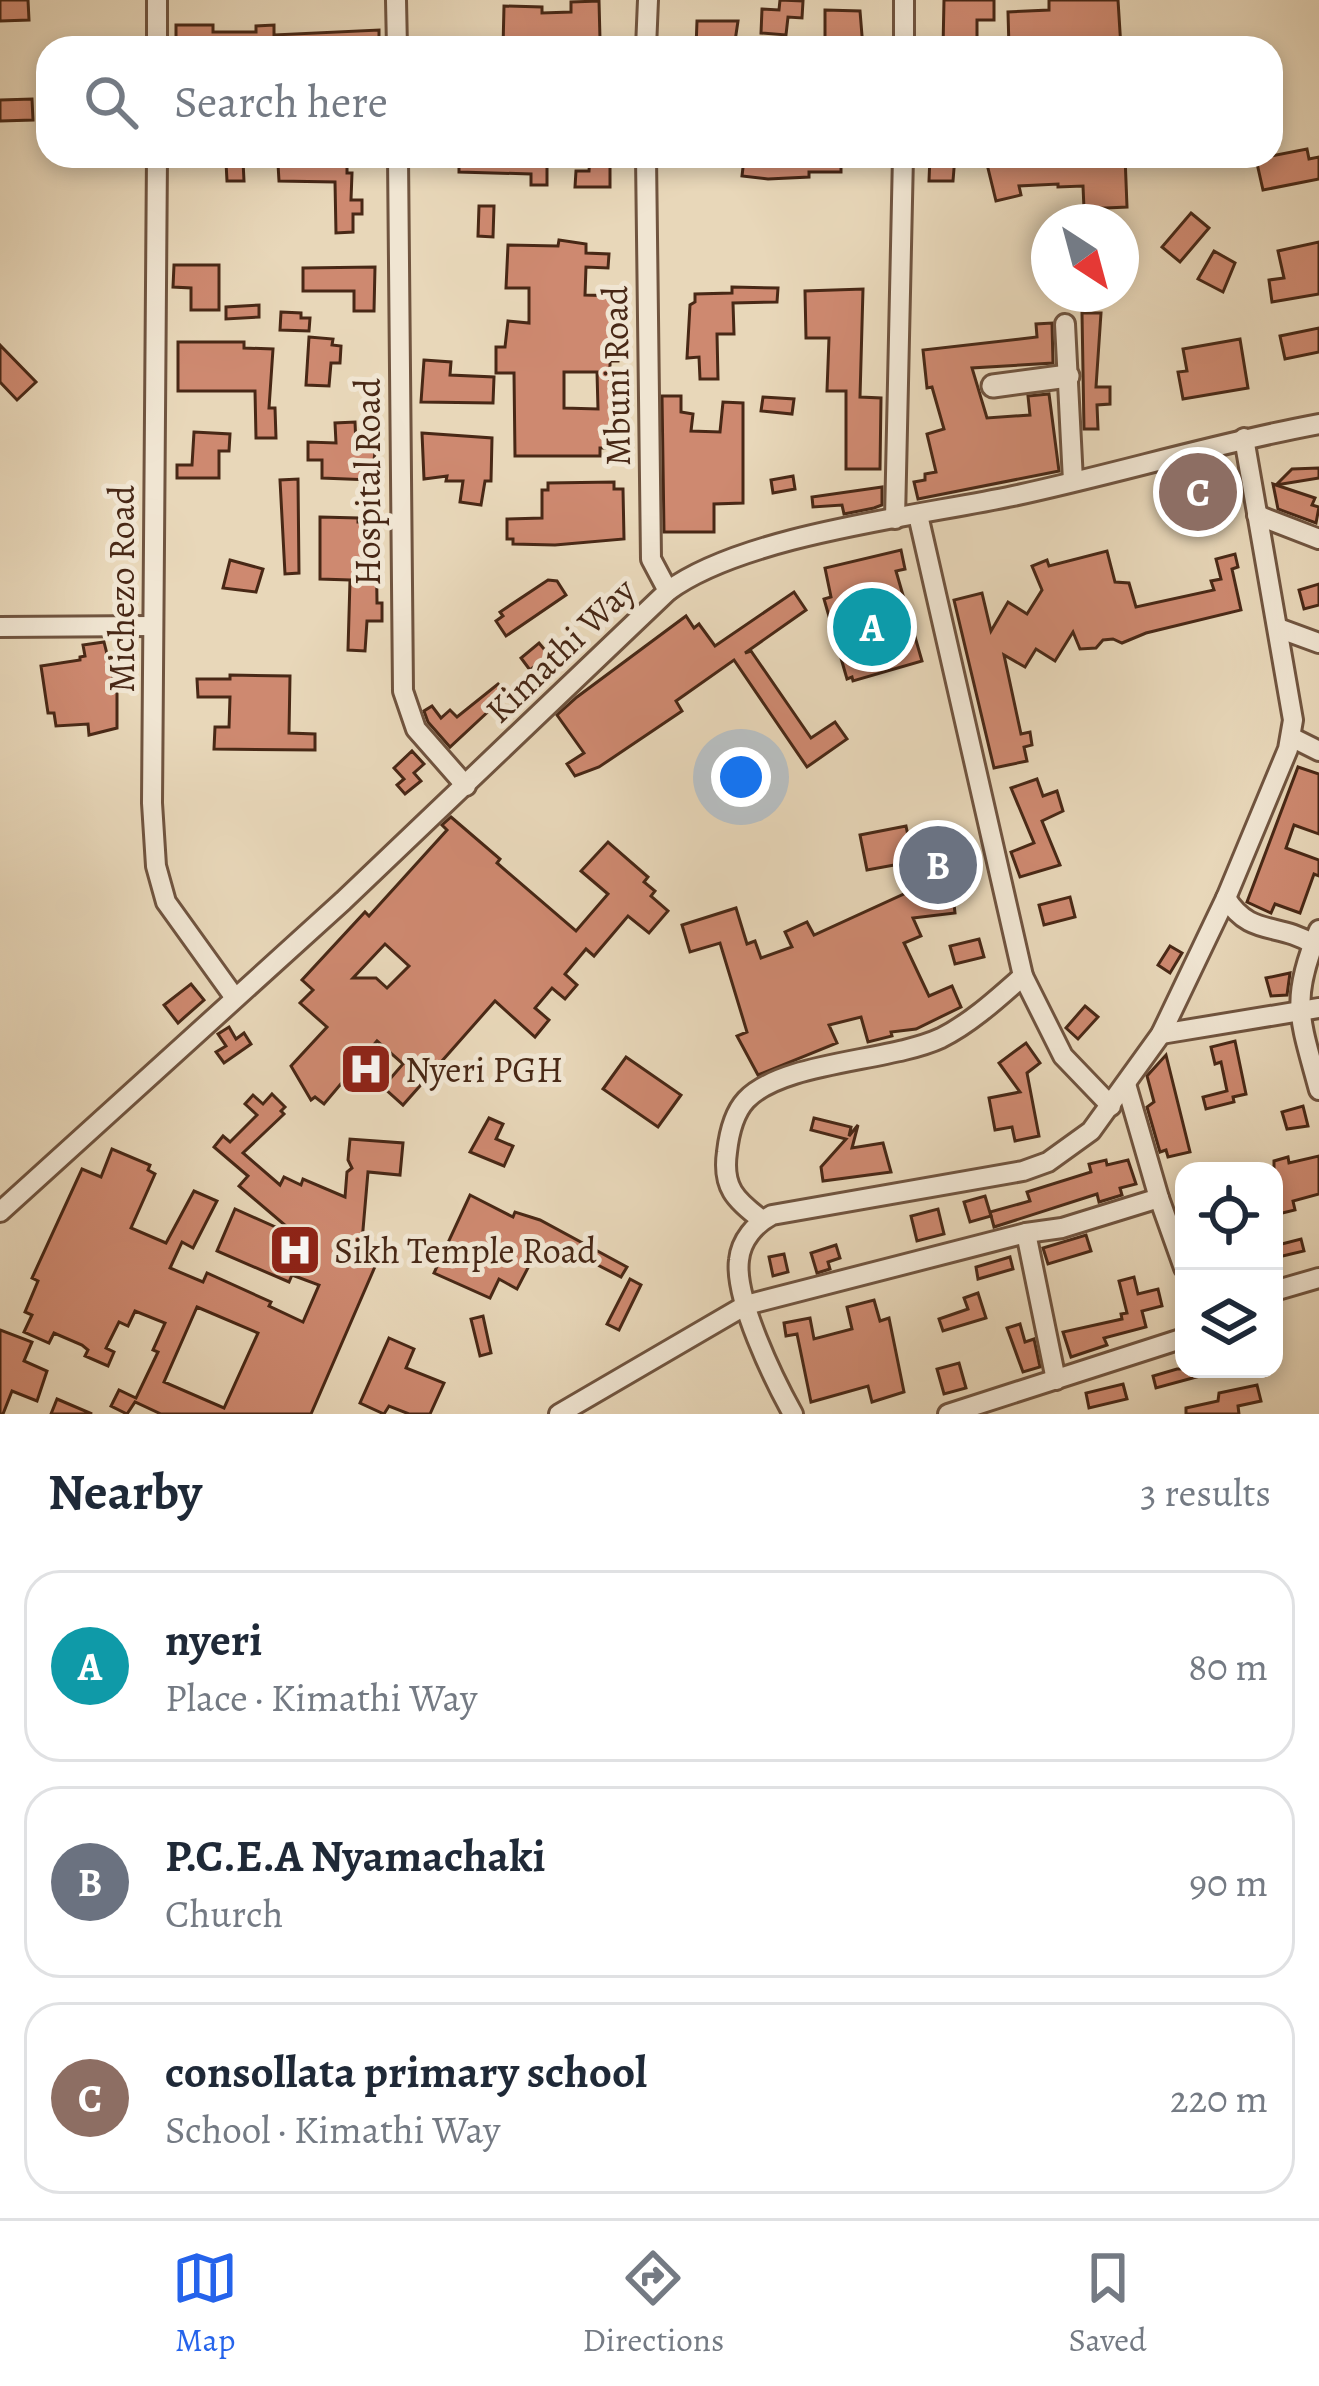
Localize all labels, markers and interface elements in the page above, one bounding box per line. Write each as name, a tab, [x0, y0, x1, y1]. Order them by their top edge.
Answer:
search box	[36, 36, 1283, 168]
icon: search	[78, 69, 144, 135]
text: Search here	[174, 71, 388, 133]
north arrow	[1031, 204, 1139, 312]
street label: Mbuni Road	[590, 285, 642, 467]
street label: Hospital Road	[343, 378, 392, 586]
pin: C	[1159, 447, 1237, 537]
street label: Michezo Road	[97, 485, 146, 693]
street label: Kimathi Way	[474, 565, 646, 734]
pin: A	[833, 582, 911, 672]
your location	[711, 747, 771, 807]
pin: B	[899, 820, 977, 910]
hospital icon: Nyeri PGH	[338, 1041, 394, 1097]
place label: Nyeri PGH	[405, 1045, 563, 1094]
map controls	[1175, 1162, 1283, 1378]
button: locate	[1175, 1162, 1283, 1270]
hospital icon: Sikh Temple Road	[267, 1222, 323, 1278]
place label: Sikh Temple Road	[334, 1226, 597, 1275]
button: layers	[1175, 1270, 1283, 1378]
text: Nearby	[48, 1457, 202, 1527]
text: 3 results	[1140, 1466, 1271, 1519]
text: nyeri	[165, 1609, 262, 1671]
text: A	[78, 1640, 102, 1693]
text: 80 m	[1188, 1640, 1268, 1693]
text: Place · Kimathi Way	[165, 1671, 477, 1724]
text: P.C.E.A Nyamachaki	[165, 1825, 546, 1887]
text: B	[78, 1856, 102, 1909]
text: 90 m	[1189, 1856, 1268, 1909]
text: Church	[165, 1887, 283, 1940]
text: consollata primary school	[165, 2041, 647, 2103]
text: C	[78, 2072, 102, 2125]
text: 220 m	[1170, 2072, 1268, 2125]
text: School · Kimathi Way	[165, 2103, 500, 2156]
tab: Map	[172, 2245, 238, 2362]
tab: Directions	[583, 2245, 724, 2362]
tab: Saved	[1069, 2245, 1147, 2362]

